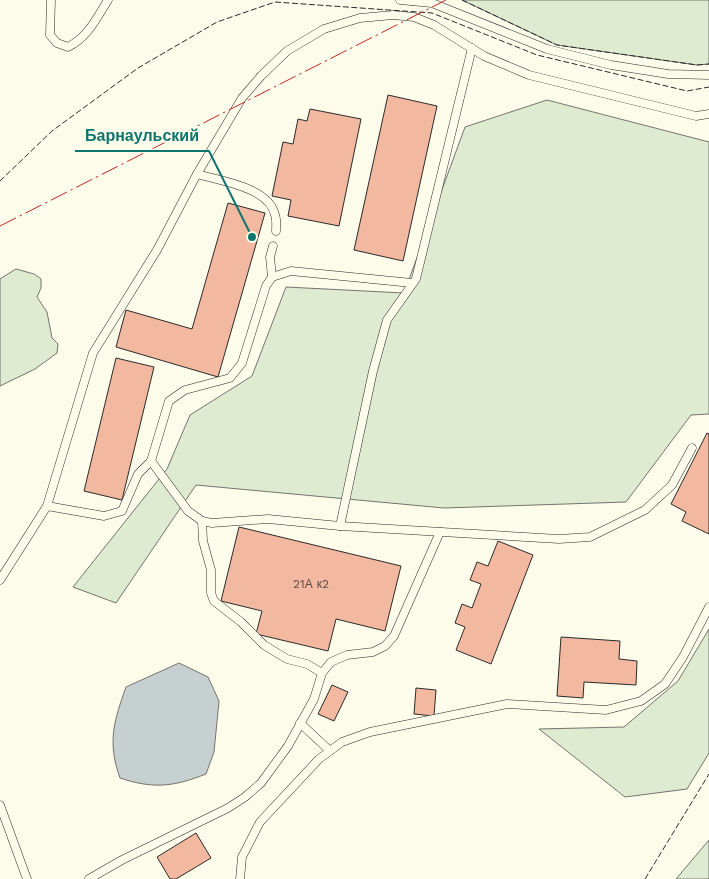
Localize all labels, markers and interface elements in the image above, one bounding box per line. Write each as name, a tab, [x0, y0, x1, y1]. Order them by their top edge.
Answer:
callout: Барнаульский	[75, 120, 209, 151]
text: Барнаульский	[85, 126, 199, 145]
house number: 21А к2	[293, 577, 329, 591]

